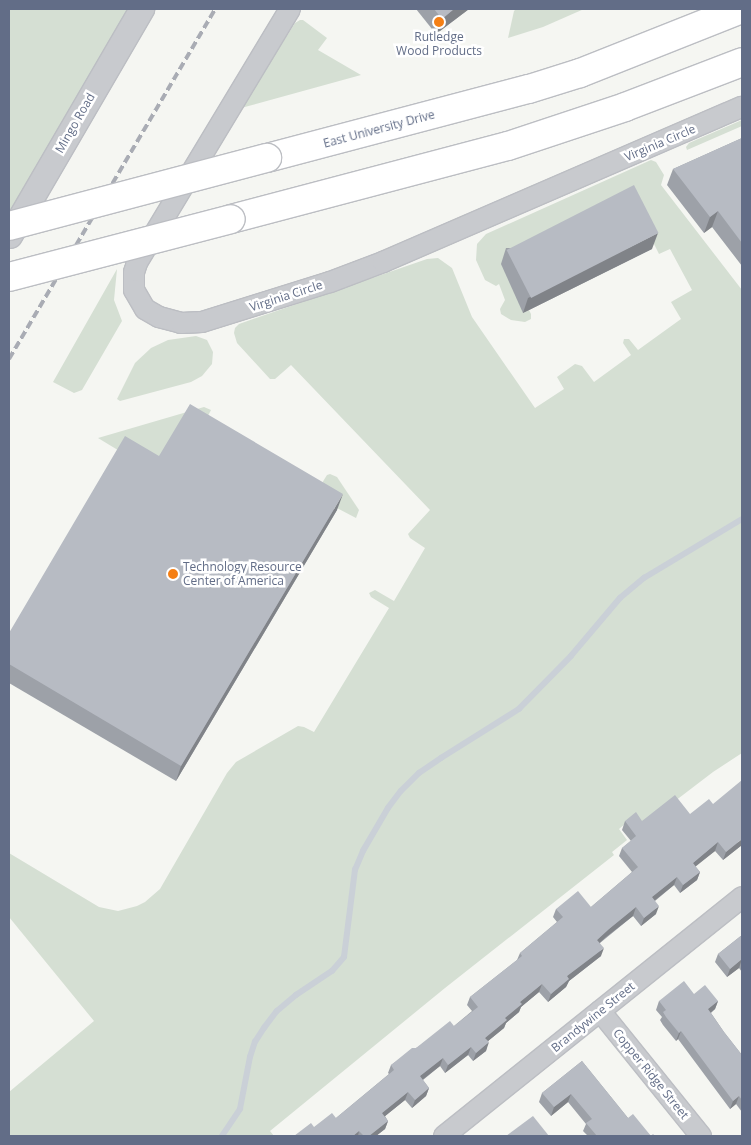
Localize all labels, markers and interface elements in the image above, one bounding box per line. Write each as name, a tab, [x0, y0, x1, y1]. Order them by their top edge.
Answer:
marker: Rutledge Wood Products	[433, 16, 445, 28]
place label: Rutledge Wood Products	[396, 30, 482, 58]
street label: Mingo Road	[52, 91, 98, 155]
street label: East University Drive	[322, 107, 436, 151]
street label: Virginia Circle	[622, 122, 698, 164]
street label: Virginia Circle	[248, 277, 324, 315]
place label: Technology Resource Center of America	[183, 560, 302, 588]
marker: Technology Resource Center of America	[167, 568, 179, 580]
street label: Brandywine Street	[548, 979, 638, 1055]
street label: Copper Ridge Street	[610, 1026, 692, 1122]

